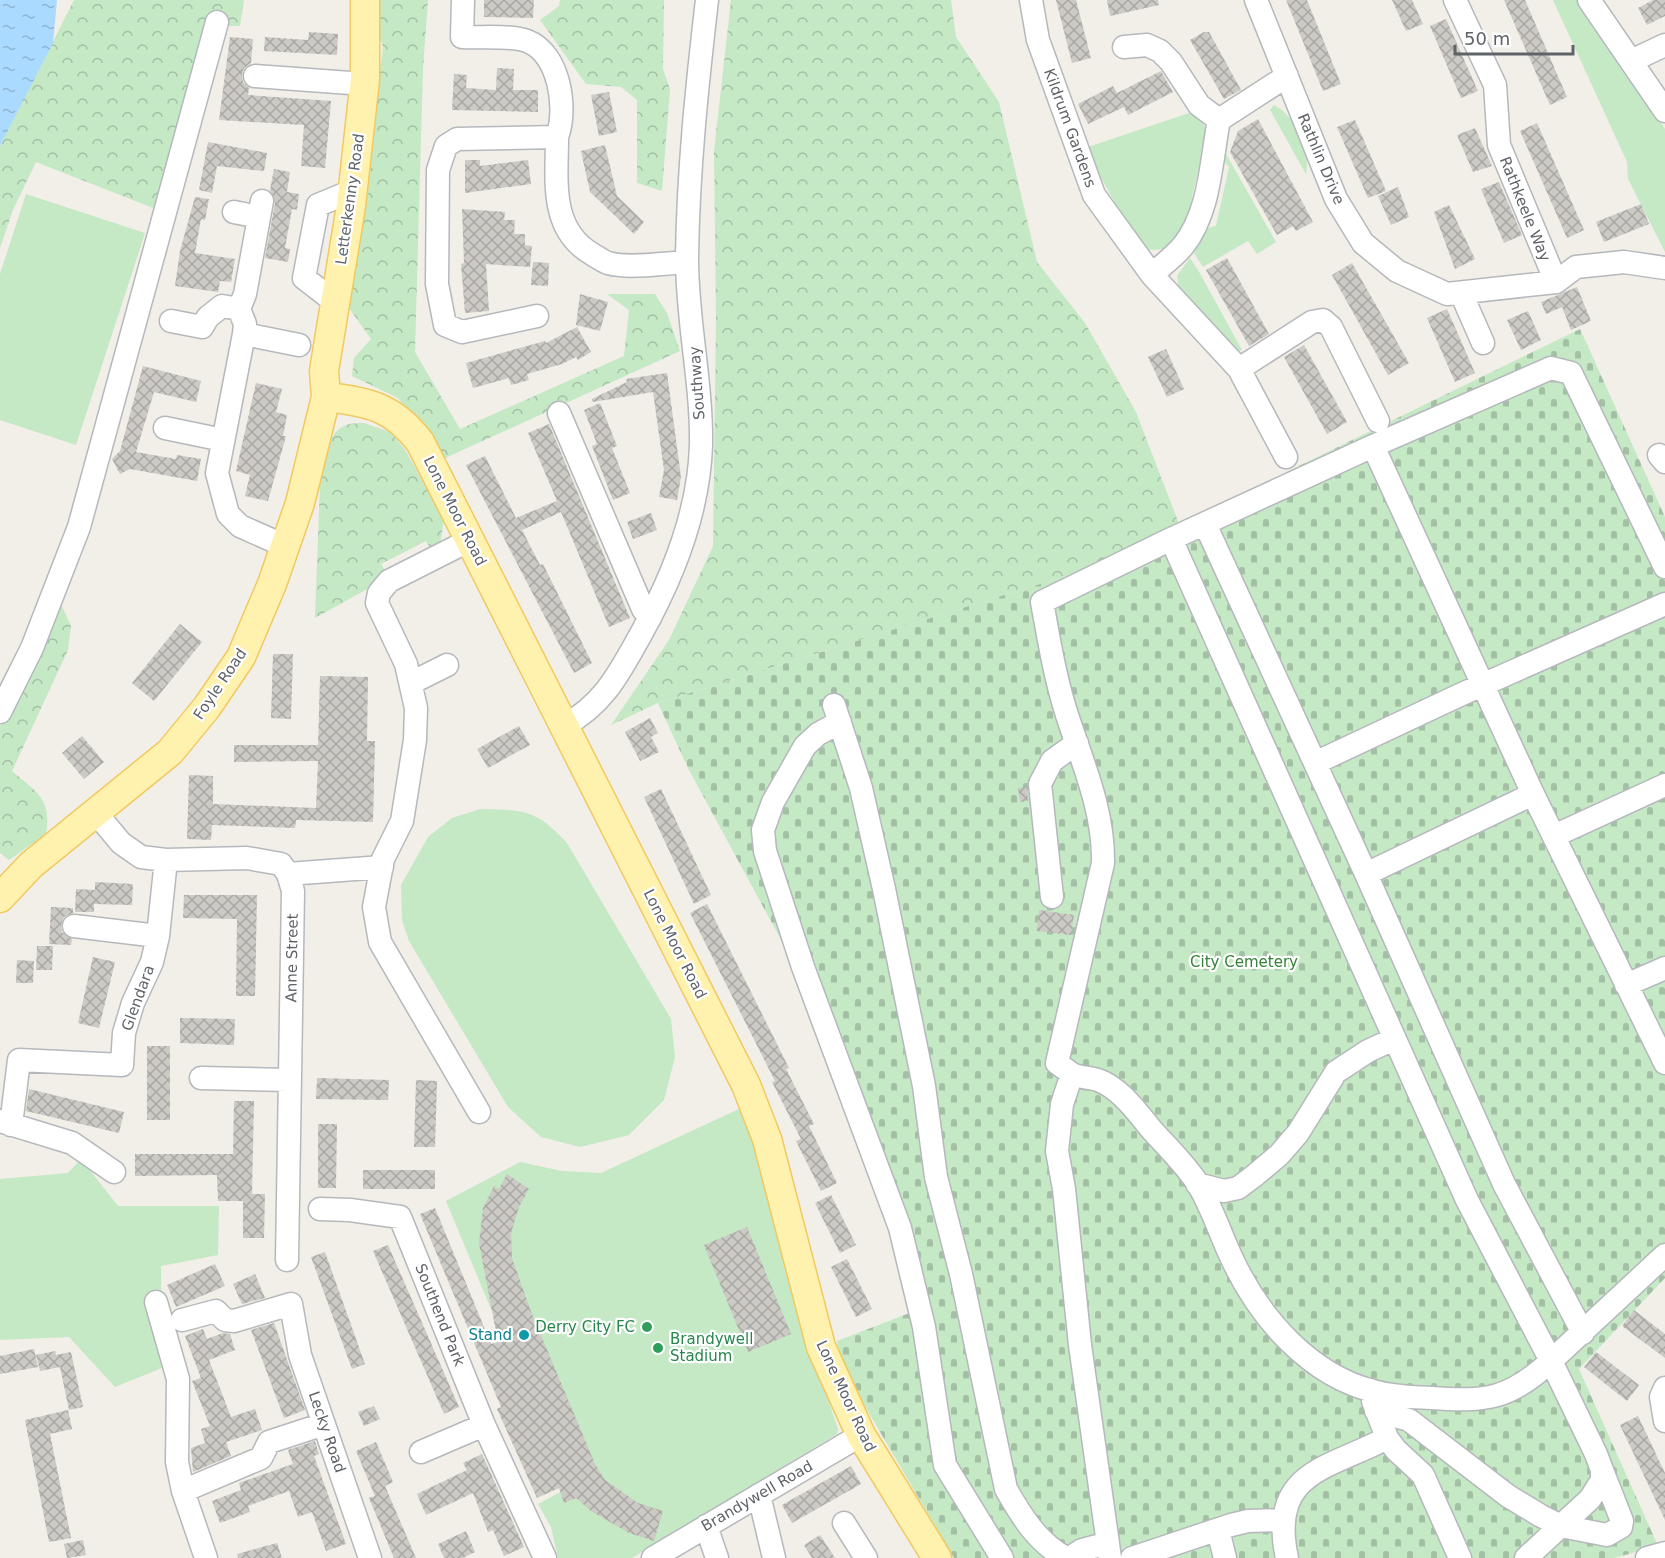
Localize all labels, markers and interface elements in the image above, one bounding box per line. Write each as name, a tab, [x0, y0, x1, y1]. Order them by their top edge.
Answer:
scale bar	[1455, 18, 1574, 56]
text: 50 m	[1464, 28, 1510, 49]
street label: Kildrum Gardens	[1040, 66, 1100, 190]
street label: Rathlin Drive	[1294, 111, 1348, 207]
street label: Letterkenny Road	[332, 132, 368, 266]
street label: Rathkeele Way	[1496, 154, 1554, 264]
street label: Southway	[685, 345, 709, 421]
street label: Lone Moor Road	[420, 453, 490, 569]
street label: Foyle Road	[190, 645, 250, 723]
street label: Lone Moor Road	[640, 886, 710, 1002]
street label: Anne Street	[282, 913, 302, 1003]
park label: City Cemetery	[1190, 953, 1298, 971]
street label: Glendara	[118, 963, 158, 1033]
street label: Southend Park	[411, 1261, 469, 1369]
place label: Derry City FC	[535, 1318, 635, 1336]
marker: Derry City FC	[640, 1320, 654, 1334]
place label: Stand	[468, 1326, 512, 1344]
marker: Stand	[517, 1328, 531, 1342]
place label: Brandywell Stadium	[670, 1330, 753, 1365]
street label: Lone Moor Road	[812, 1338, 880, 1454]
marker: Brandywell Stadium	[651, 1341, 665, 1355]
street label: Lecky Road	[305, 1389, 349, 1475]
street label: Brandywell Road	[698, 1457, 816, 1535]

